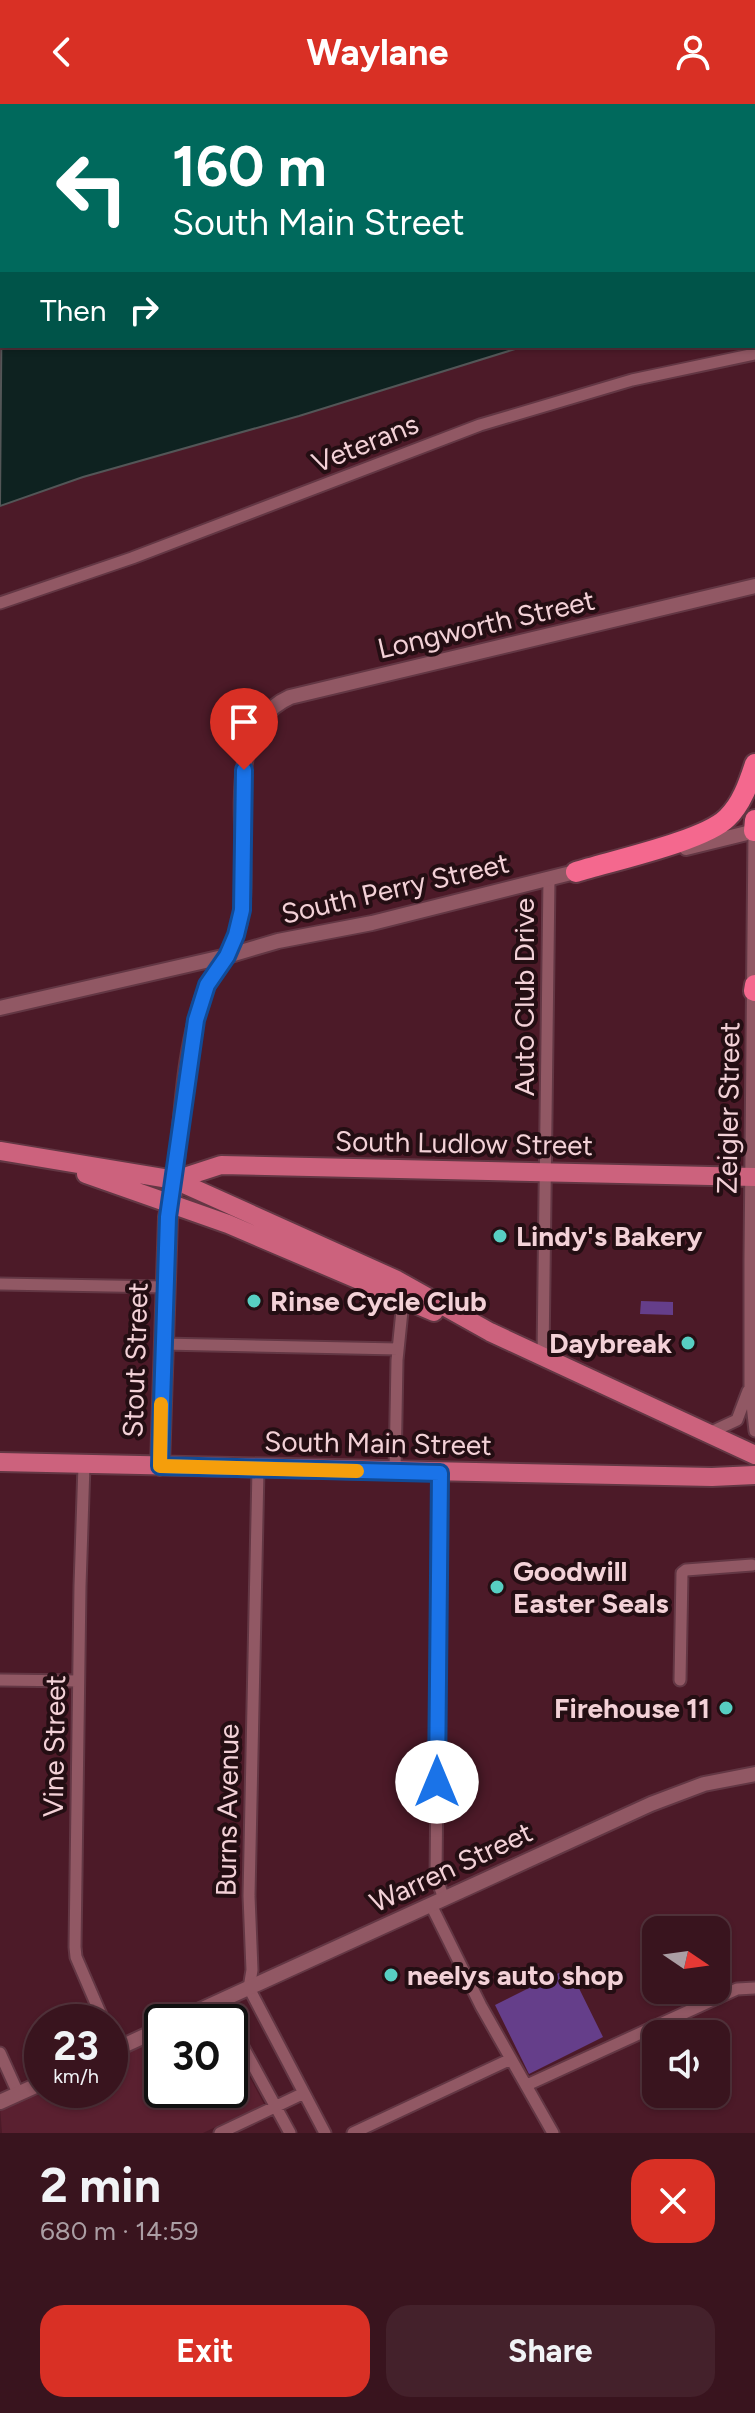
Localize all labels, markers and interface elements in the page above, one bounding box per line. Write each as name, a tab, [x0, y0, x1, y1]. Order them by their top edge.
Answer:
icon: back	[40, 30, 84, 74]
icon: person	[671, 30, 715, 74]
text: Waylane	[307, 31, 448, 74]
text: 160 m	[172, 133, 327, 200]
icon: left	[40, 136, 144, 240]
text: South Main Street	[172, 201, 465, 244]
icon: right	[122, 288, 166, 332]
text: Then	[40, 292, 106, 329]
street label: Veterans	[307, 406, 423, 480]
street label: Longworth Street	[374, 582, 598, 666]
pin	[210, 688, 278, 770]
icon: arrive	[222, 700, 266, 744]
street label: South Perry Street	[278, 845, 512, 931]
street label: Auto Club Drive	[507, 898, 541, 1096]
street label: Zeigler Street	[709, 1022, 747, 1194]
street label: South Ludlow Street	[335, 1124, 593, 1162]
place label: Lindy's Bakery	[516, 1219, 703, 1253]
marker: Lindy's Bakery	[491, 1227, 509, 1245]
street label: Stout Street	[115, 1282, 155, 1438]
place label: Rinse Cycle Club	[270, 1284, 487, 1318]
marker: Rinse Cycle Club	[245, 1292, 263, 1310]
place label: Daybreak	[549, 1326, 672, 1360]
marker: Daybreak	[679, 1334, 697, 1352]
street label: South Main Street	[264, 1424, 492, 1462]
place label: Goodwill Easter Seals	[513, 1554, 669, 1620]
marker: Goodwill Easter Seals	[488, 1578, 506, 1596]
street label: Vine Street	[36, 1675, 72, 1817]
place label: Firehouse 11	[554, 1691, 710, 1725]
marker: Firehouse 11	[717, 1699, 735, 1717]
street label: Burns Avenue	[208, 1723, 246, 1897]
position arrow	[395, 1740, 479, 1824]
street label: Warren Street	[364, 1815, 538, 1919]
north arrow	[642, 1916, 730, 2004]
map controls	[642, 1916, 730, 2108]
place label: neelys auto shop	[407, 1958, 624, 1992]
marker: neelys auto shop	[382, 1966, 400, 1984]
speed limit sign: 30	[144, 2004, 248, 2108]
button: sound	[642, 2020, 730, 2108]
text: 23	[53, 2022, 99, 2070]
text: km/h	[53, 2064, 99, 2088]
text: 2 min	[40, 2156, 161, 2214]
button: close	[631, 2159, 715, 2243]
text: 680 m · 14:59	[40, 2215, 198, 2247]
button: Exit	[40, 2305, 370, 2397]
button: Share	[386, 2305, 715, 2397]

